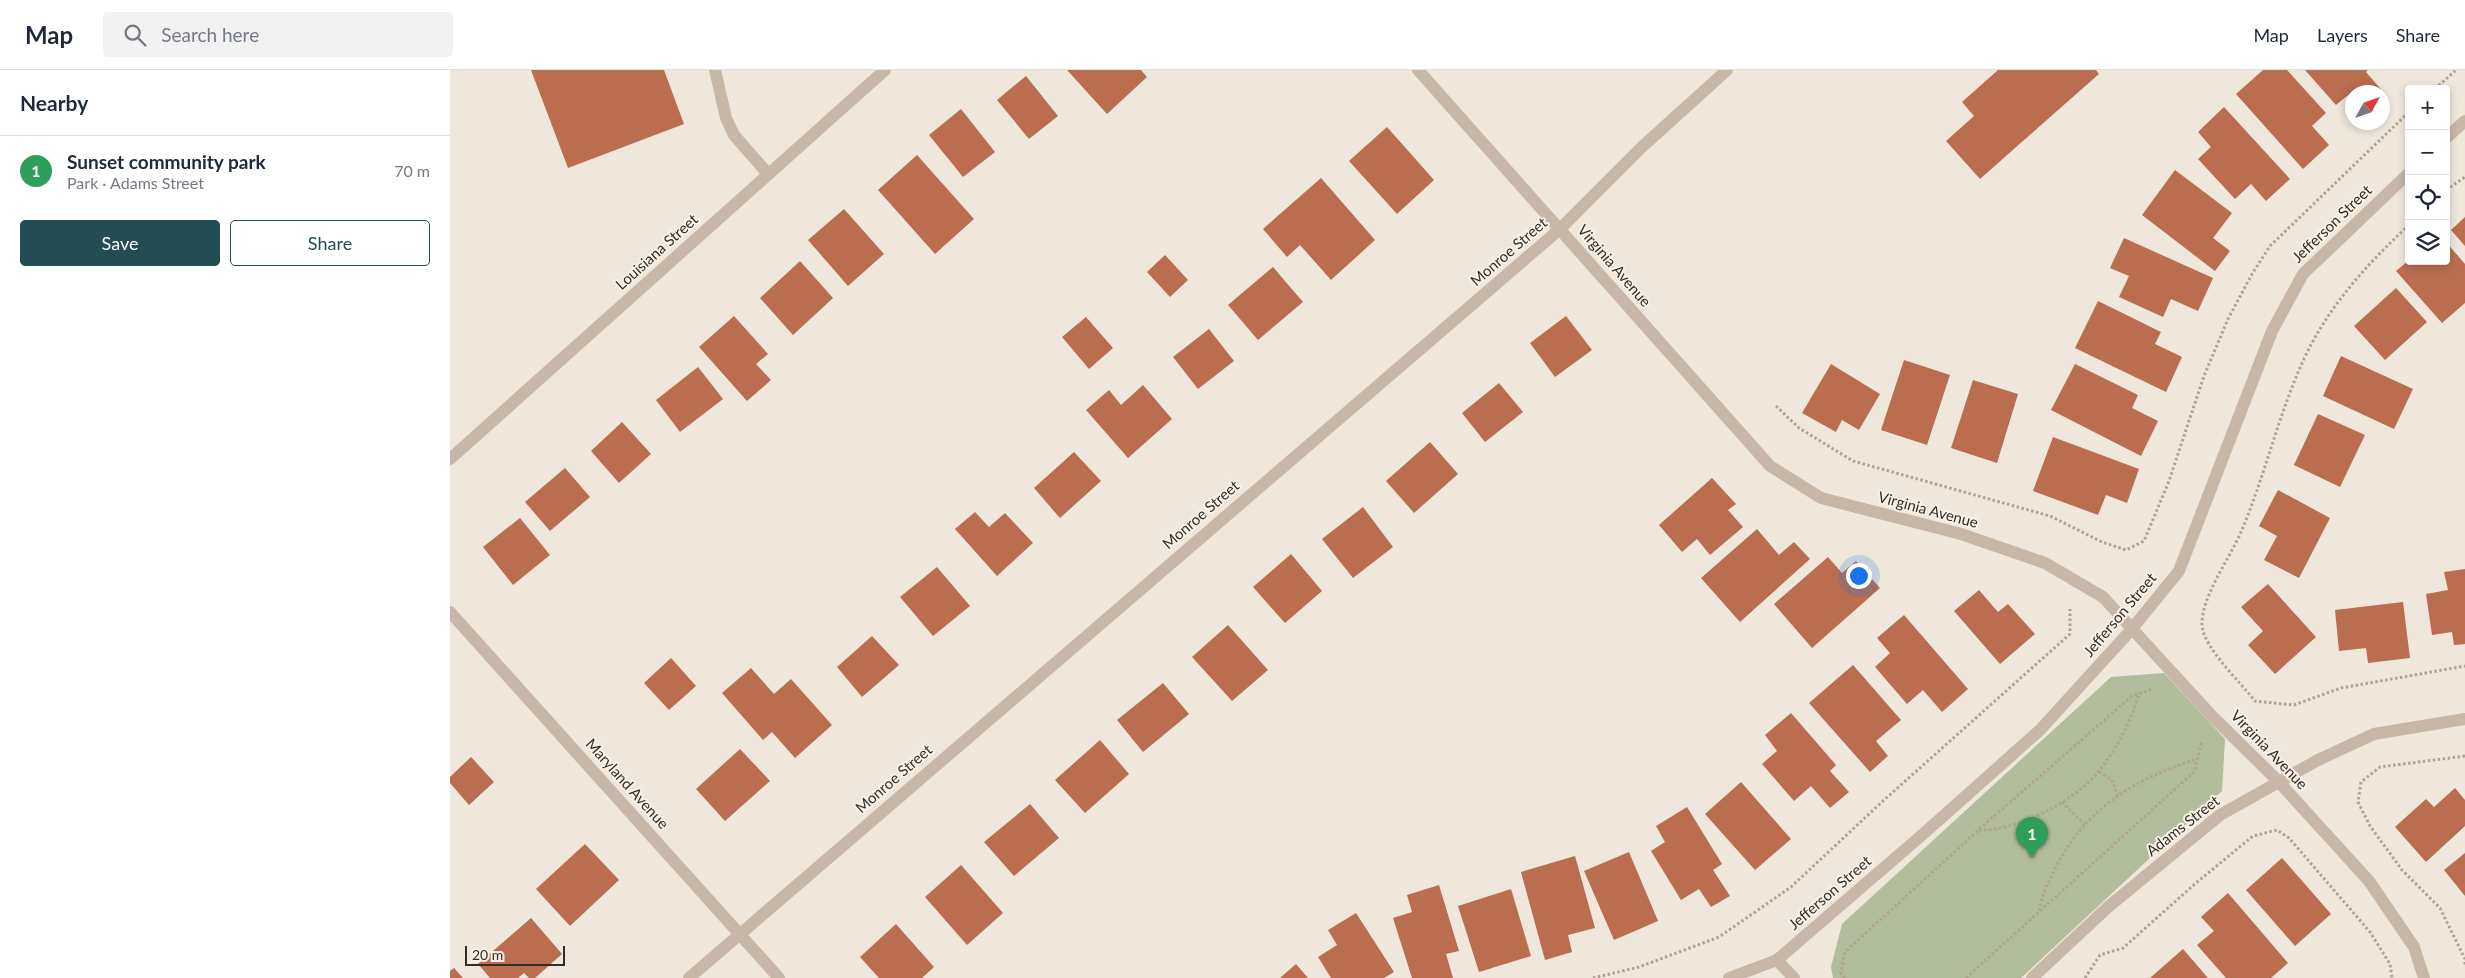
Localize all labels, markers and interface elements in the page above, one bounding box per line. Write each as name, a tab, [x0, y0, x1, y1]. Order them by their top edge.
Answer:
search box	[103, 12, 453, 57]
text: Map	[25, 20, 73, 49]
icon: search	[121, 21, 149, 49]
text: Search here	[161, 23, 259, 46]
text: Map	[2253, 24, 2289, 46]
text: Layers	[2317, 24, 2368, 46]
text: Share	[2396, 24, 2440, 46]
north arrow	[2345, 85, 2390, 130]
map controls	[2405, 85, 2450, 265]
button: +	[2405, 85, 2450, 130]
text: Nearby	[20, 90, 88, 115]
button: −	[2405, 130, 2450, 175]
text: Sunset community park	[67, 150, 266, 173]
text: 1	[31, 161, 41, 180]
text: 70 m	[394, 161, 430, 180]
text: Park · Adams Street	[67, 173, 204, 192]
button: locate	[2405, 175, 2450, 220]
street label: Jefferson Street	[2288, 180, 2375, 266]
street label: Louisiana Street	[612, 209, 702, 293]
street label: Monroe Street	[1466, 213, 1551, 289]
button: Save	[20, 220, 220, 266]
button: Share	[230, 220, 430, 266]
button: layers	[2405, 220, 2450, 265]
street label: Virginia Avenue	[1574, 221, 1655, 310]
street label: Monroe Street	[1158, 476, 1243, 552]
street label: Virginia Avenue	[1876, 487, 1980, 531]
your location	[1846, 563, 1872, 589]
street label: Jefferson Street	[2079, 568, 2160, 660]
street label: Virginia Avenue	[2228, 706, 2312, 793]
street label: Maryland Avenue	[583, 735, 673, 832]
street label: Monroe Street	[851, 740, 936, 816]
street label: Adams Street	[2142, 791, 2223, 859]
pin: 1	[2016, 817, 2048, 858]
street label: Jefferson Street	[1784, 851, 1875, 933]
scale bar	[465, 943, 565, 966]
text: 20 m	[472, 946, 503, 963]

